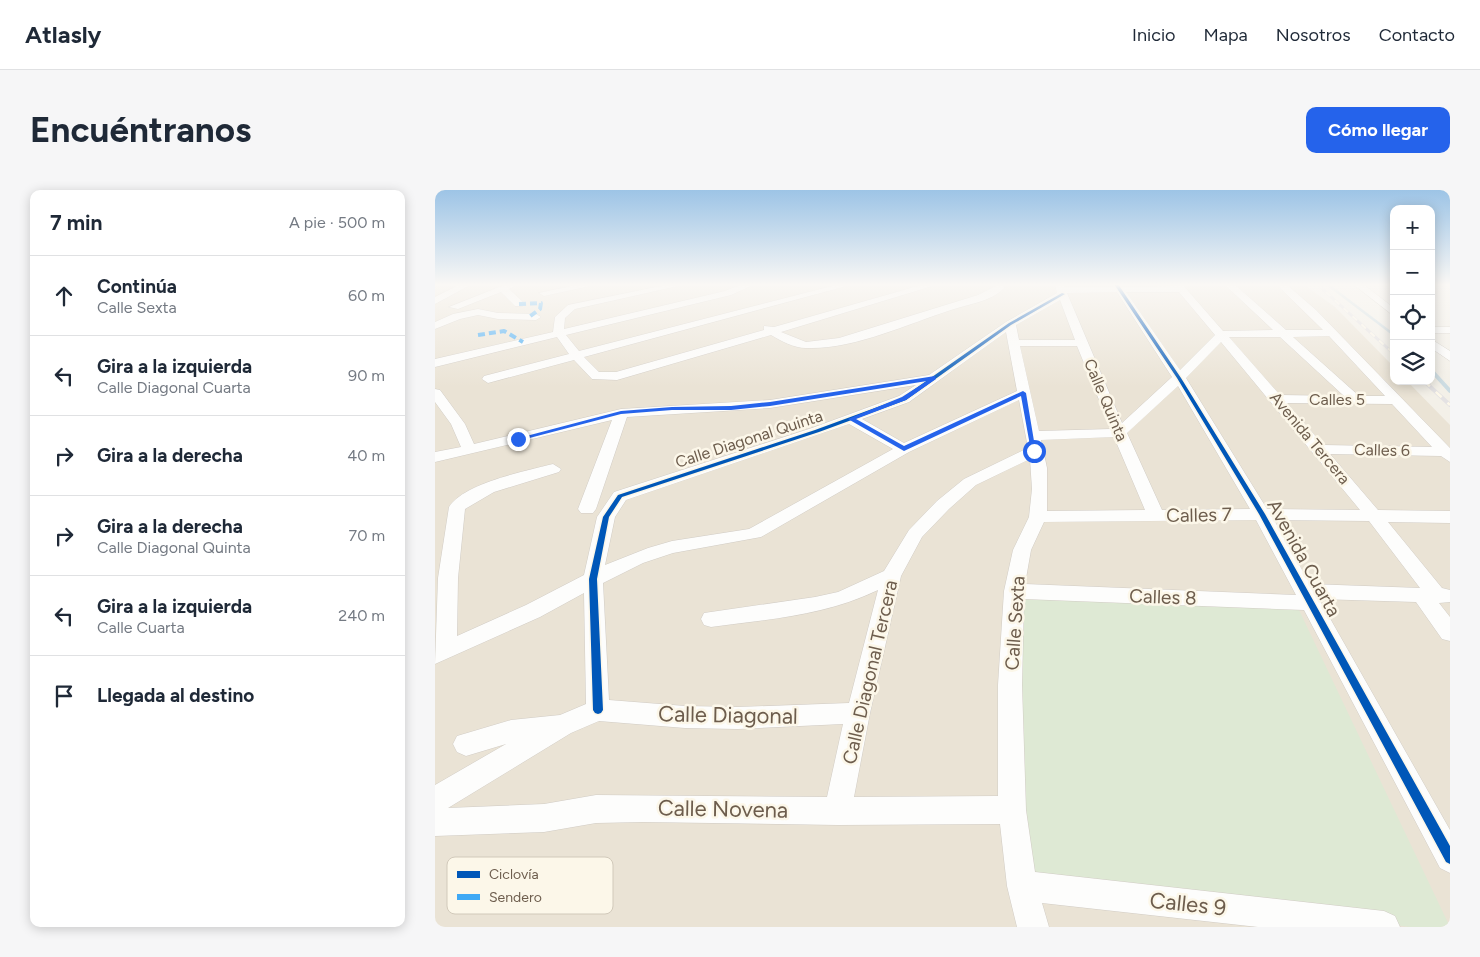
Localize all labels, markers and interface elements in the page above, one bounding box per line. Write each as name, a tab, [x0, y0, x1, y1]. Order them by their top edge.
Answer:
text: Atlasly	[25, 20, 101, 49]
text: Inicio	[1132, 24, 1176, 46]
text: Mapa	[1204, 24, 1248, 46]
text: Nosotros	[1276, 24, 1351, 46]
text: Contacto	[1379, 24, 1455, 46]
button: Cómo llegar	[1306, 107, 1450, 153]
text: Encuéntranos	[30, 109, 251, 151]
map controls	[1390, 205, 1435, 385]
button: +	[1390, 205, 1435, 250]
text: 7 min	[50, 210, 102, 235]
text: A pie · 500 m	[289, 213, 385, 232]
button: −	[1390, 250, 1435, 295]
text: Continúa	[97, 275, 177, 298]
icon: ahead	[50, 282, 78, 310]
text: 60 m	[348, 286, 385, 305]
button: locate	[1390, 295, 1435, 340]
text: Calle Sexta	[97, 298, 177, 317]
button: layers	[1390, 340, 1435, 385]
text: Gira a la izquierda	[97, 355, 252, 378]
street label: Calle Quinta	[1080, 356, 1132, 444]
icon: left	[50, 362, 78, 390]
text: 90 m	[348, 366, 385, 385]
text: Calle Diagonal Cuarta	[97, 378, 251, 397]
street label: Avenida Tercera	[1266, 388, 1354, 488]
street label: Calles 5	[1309, 390, 1365, 409]
street label: Calle Diagonal Quinta	[673, 406, 825, 472]
route end	[507, 428, 530, 451]
route start	[1023, 440, 1046, 463]
street label: Calles 6	[1354, 440, 1410, 460]
icon: right	[50, 442, 78, 470]
text: Gira a la derecha	[97, 444, 243, 467]
text: 40 m	[347, 446, 385, 465]
street label: Avenida Cuarta	[1262, 495, 1346, 621]
street label: Calles 7	[1166, 503, 1232, 527]
text: Gira a la derecha	[97, 515, 243, 538]
icon: right	[50, 522, 78, 550]
text: 70 m	[349, 526, 385, 545]
text: Calle Diagonal Quinta	[97, 538, 251, 557]
street label: Calle Sexta	[1000, 575, 1030, 671]
street label: Calle Diagonal Tercera	[838, 578, 902, 766]
street label: Calles 8	[1129, 584, 1197, 610]
text: Gira a la izquierda	[97, 595, 252, 618]
icon: left	[50, 602, 78, 630]
text: 240 m	[338, 606, 385, 625]
text: Calle Cuarta	[97, 618, 185, 637]
icon: arrive	[50, 682, 78, 710]
text: Llegada al destino	[97, 684, 254, 707]
street label: Calle Diagonal	[658, 700, 798, 730]
street label: Calle Novena	[658, 794, 788, 824]
legend	[447, 857, 613, 914]
text: Ciclovía	[489, 866, 539, 883]
street label: Calles 9	[1148, 887, 1228, 921]
text: Sendero	[489, 889, 542, 906]

